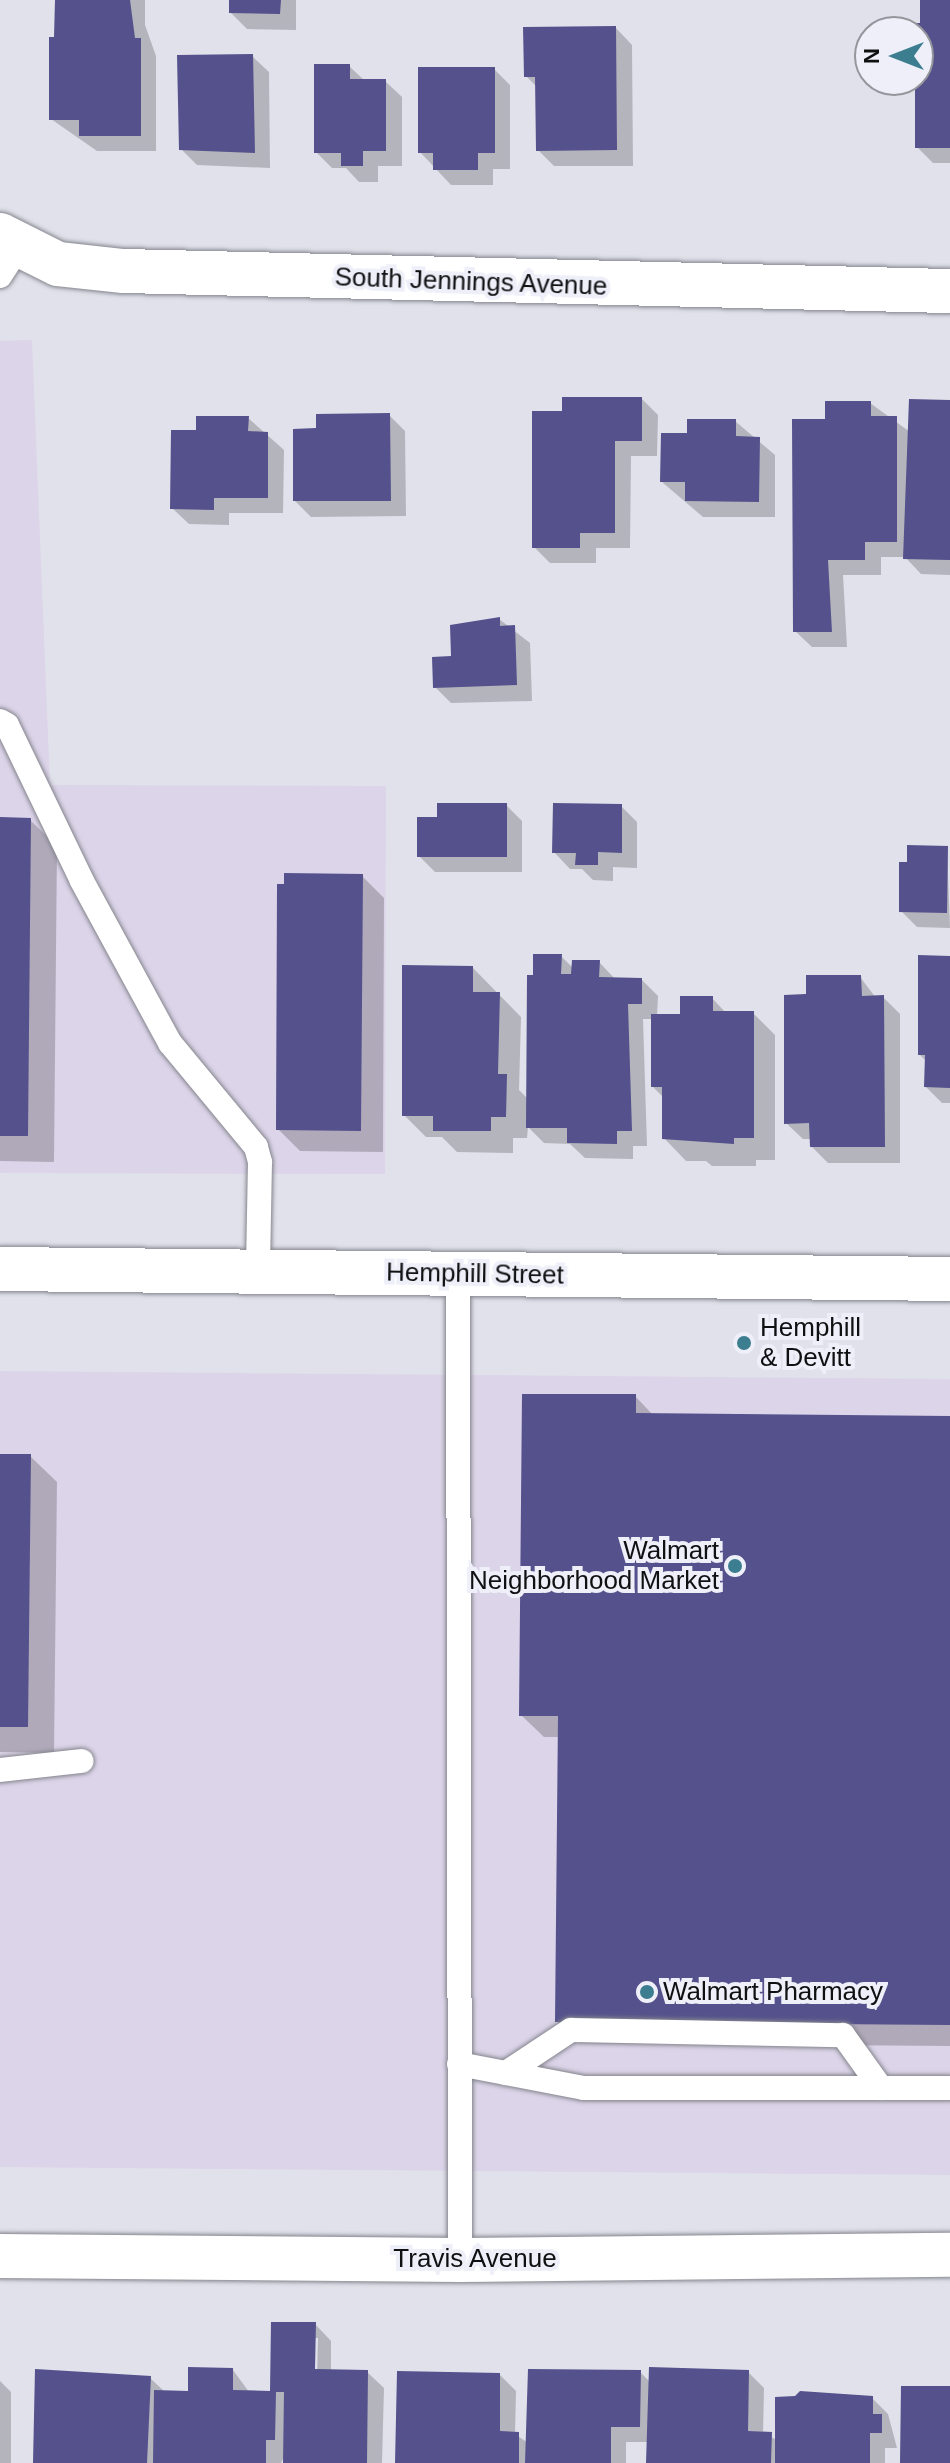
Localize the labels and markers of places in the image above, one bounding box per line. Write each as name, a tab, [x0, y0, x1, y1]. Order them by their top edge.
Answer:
place label: Hemphill & Devitt	[760, 1312, 861, 1374]
marker: Hemphill & Devitt	[735, 1334, 753, 1352]
place label: Walmart Neighborhood Market	[469, 1535, 719, 1596]
marker: Walmart Neighborhood Market	[726, 1557, 744, 1575]
place label: Walmart Pharmacy	[663, 1976, 883, 2008]
marker: Walmart Pharmacy	[638, 1983, 656, 2001]

